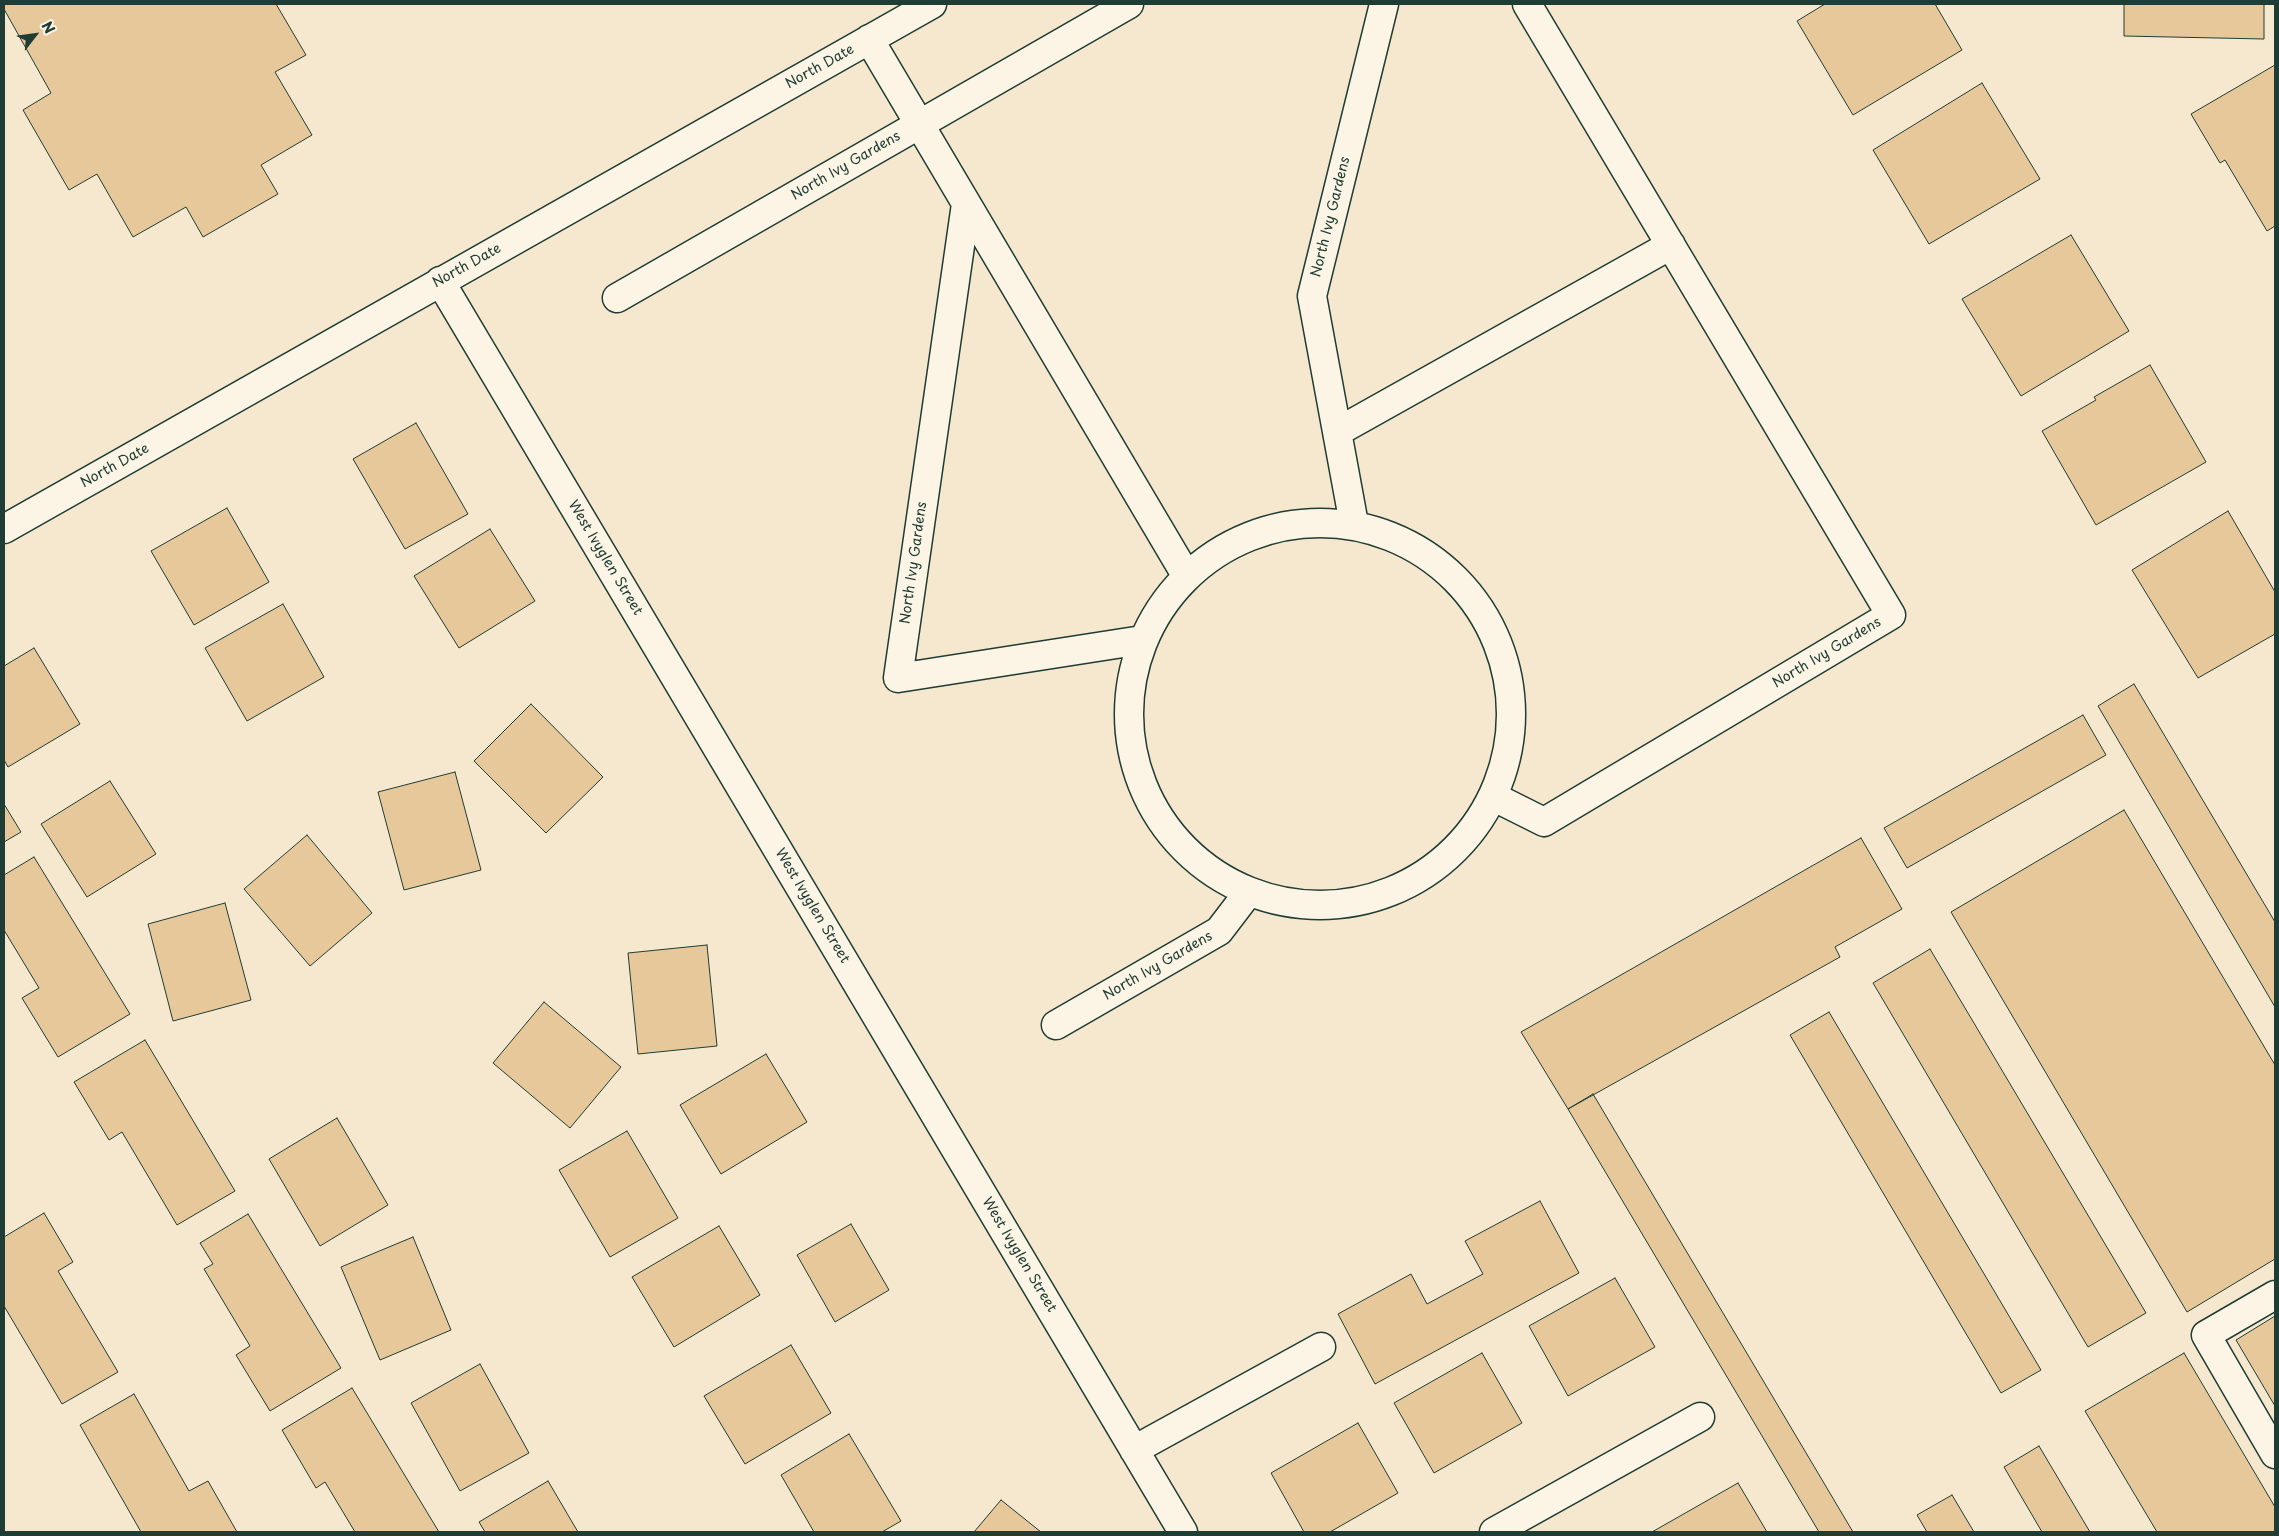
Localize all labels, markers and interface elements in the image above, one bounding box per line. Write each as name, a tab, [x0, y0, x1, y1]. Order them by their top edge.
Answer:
north arrow	[10, 10, 60, 60]
text: N	[37, 17, 60, 37]
street label: North Date	[783, 41, 857, 93]
street label: North Ivy Gardens	[788, 128, 904, 204]
street label: North Ivy Gardens	[1308, 155, 1354, 279]
street label: North Date	[430, 240, 504, 292]
street label: North Date	[78, 440, 152, 492]
street label: West Ivyglen Street	[564, 498, 646, 618]
street label: North Ivy Gardens	[897, 501, 931, 625]
street label: North Ivy Gardens	[1770, 614, 1884, 692]
street label: West Ivyglen Street	[771, 846, 853, 966]
street label: North Ivy Gardens	[1100, 928, 1216, 1004]
street label: West Ivyglen Street	[978, 1195, 1060, 1315]

